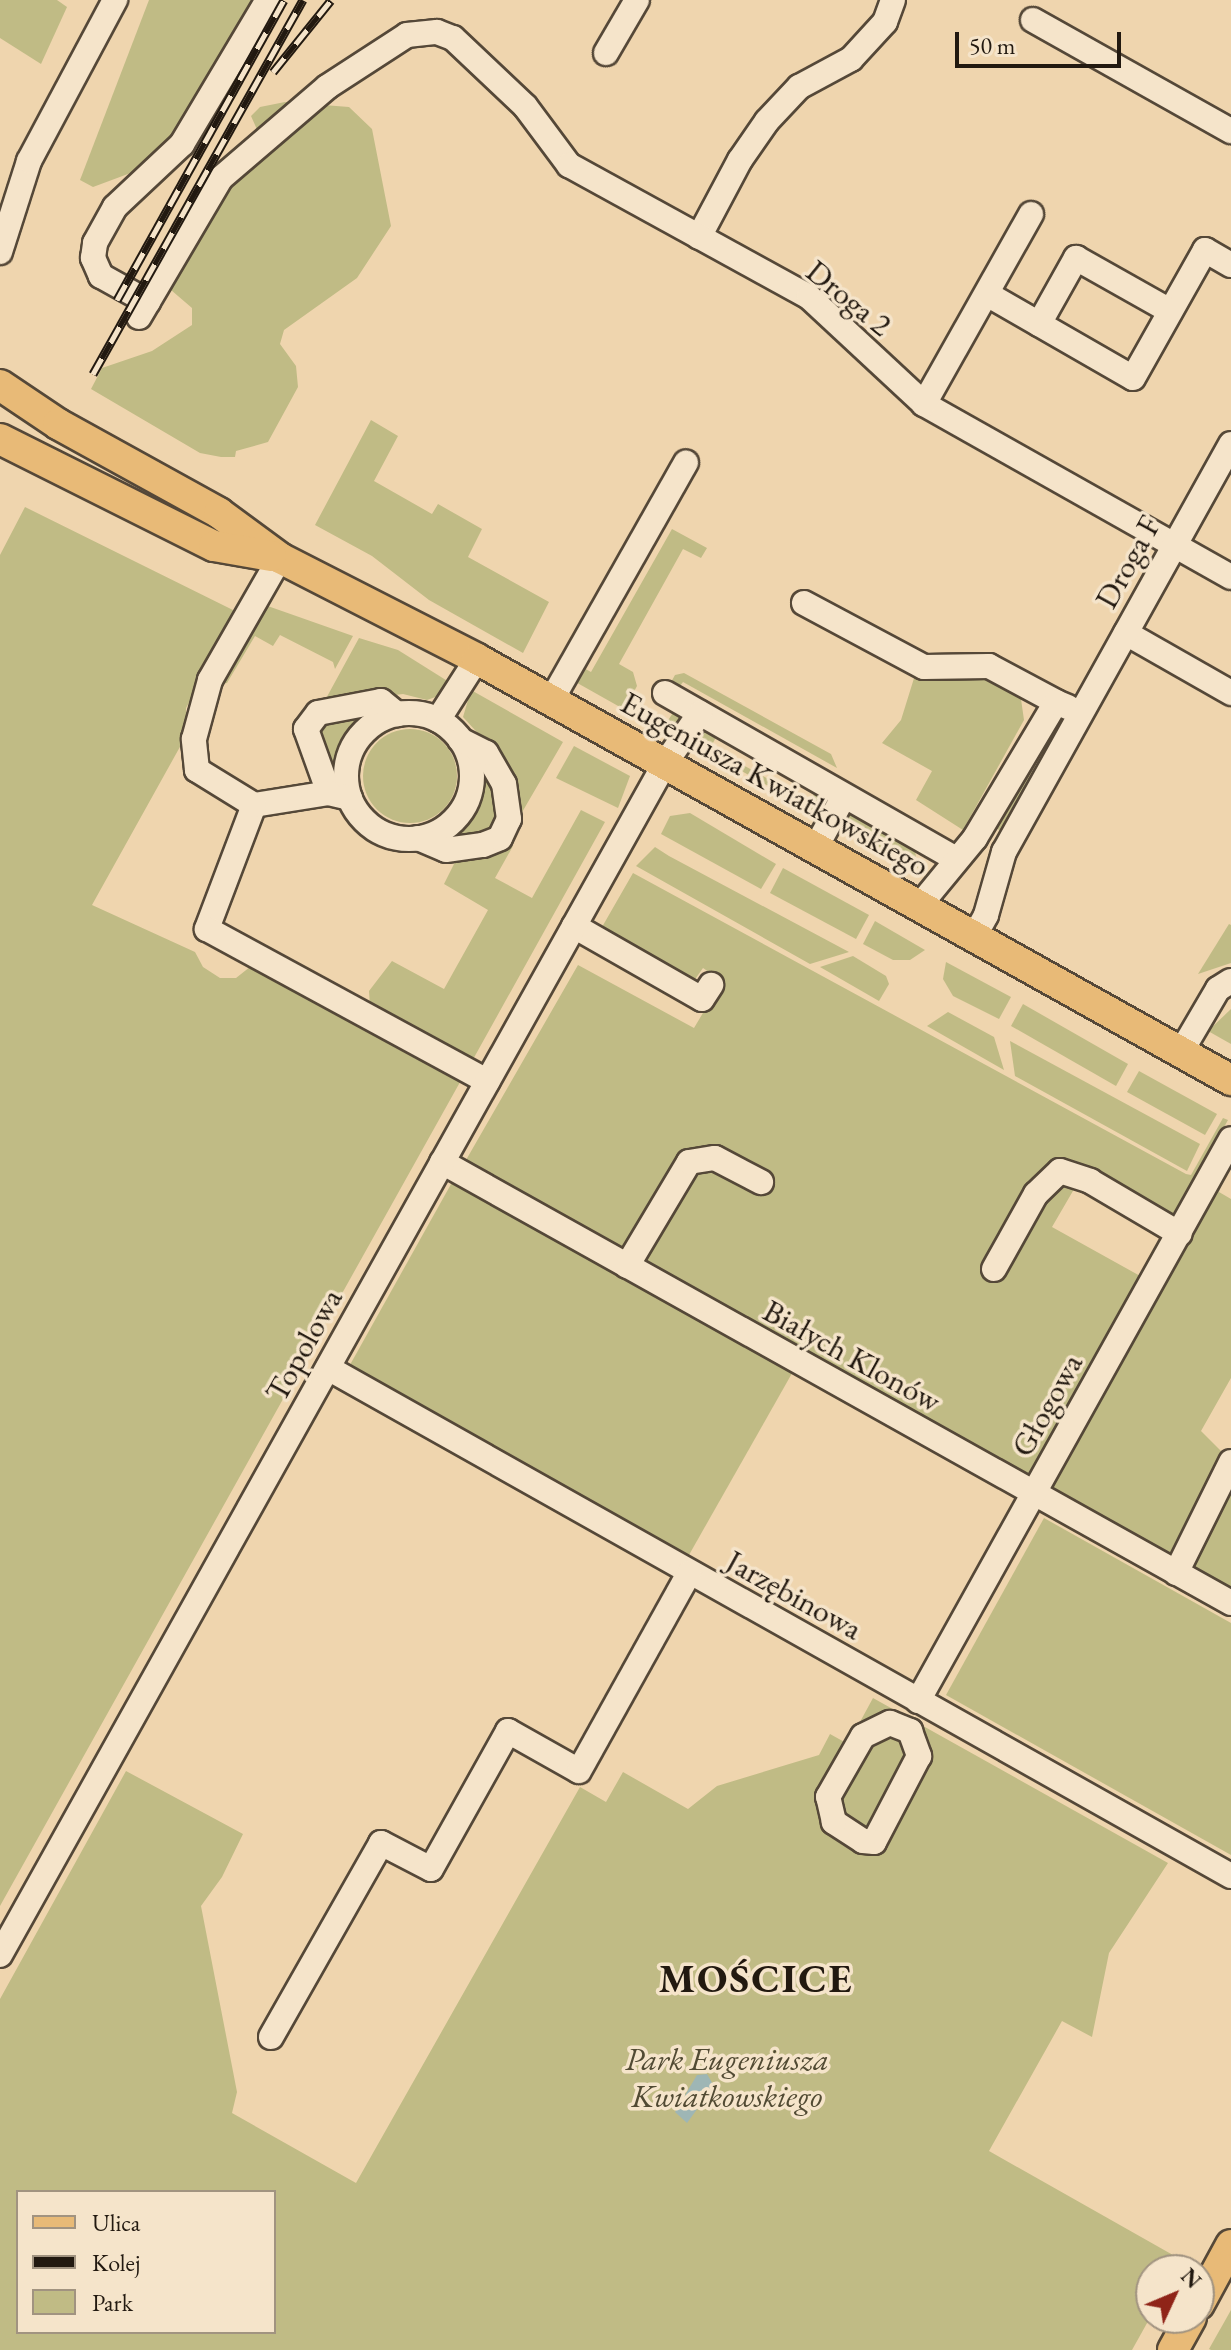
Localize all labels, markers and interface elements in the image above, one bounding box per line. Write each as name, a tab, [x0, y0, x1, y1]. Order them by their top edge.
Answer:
scale bar	[959, 16, 1125, 66]
text: 50 m	[969, 30, 1016, 61]
street label: Droga 2	[798, 252, 900, 344]
street label: Droga F	[1087, 509, 1169, 615]
street label: Eugeniusza Kwiatkowskiego	[614, 683, 936, 885]
street label: Topolowa	[257, 1282, 351, 1408]
street label: Białych Klonów	[757, 1291, 947, 1421]
street label: Głogowa	[1003, 1347, 1091, 1463]
street label: Jarzębinowa	[719, 1542, 869, 1648]
district label: MOŚCICE	[658, 1954, 854, 2002]
park label: Park Eugeniusza Kwiatkowskiego	[625, 2041, 829, 2116]
legend	[16, 2190, 276, 2334]
text: Ulica	[92, 2207, 140, 2238]
text: Kolej	[92, 2247, 140, 2278]
north arrow	[1135, 2254, 1215, 2334]
text: N	[1175, 2262, 1208, 2295]
text: Park	[92, 2287, 133, 2318]

